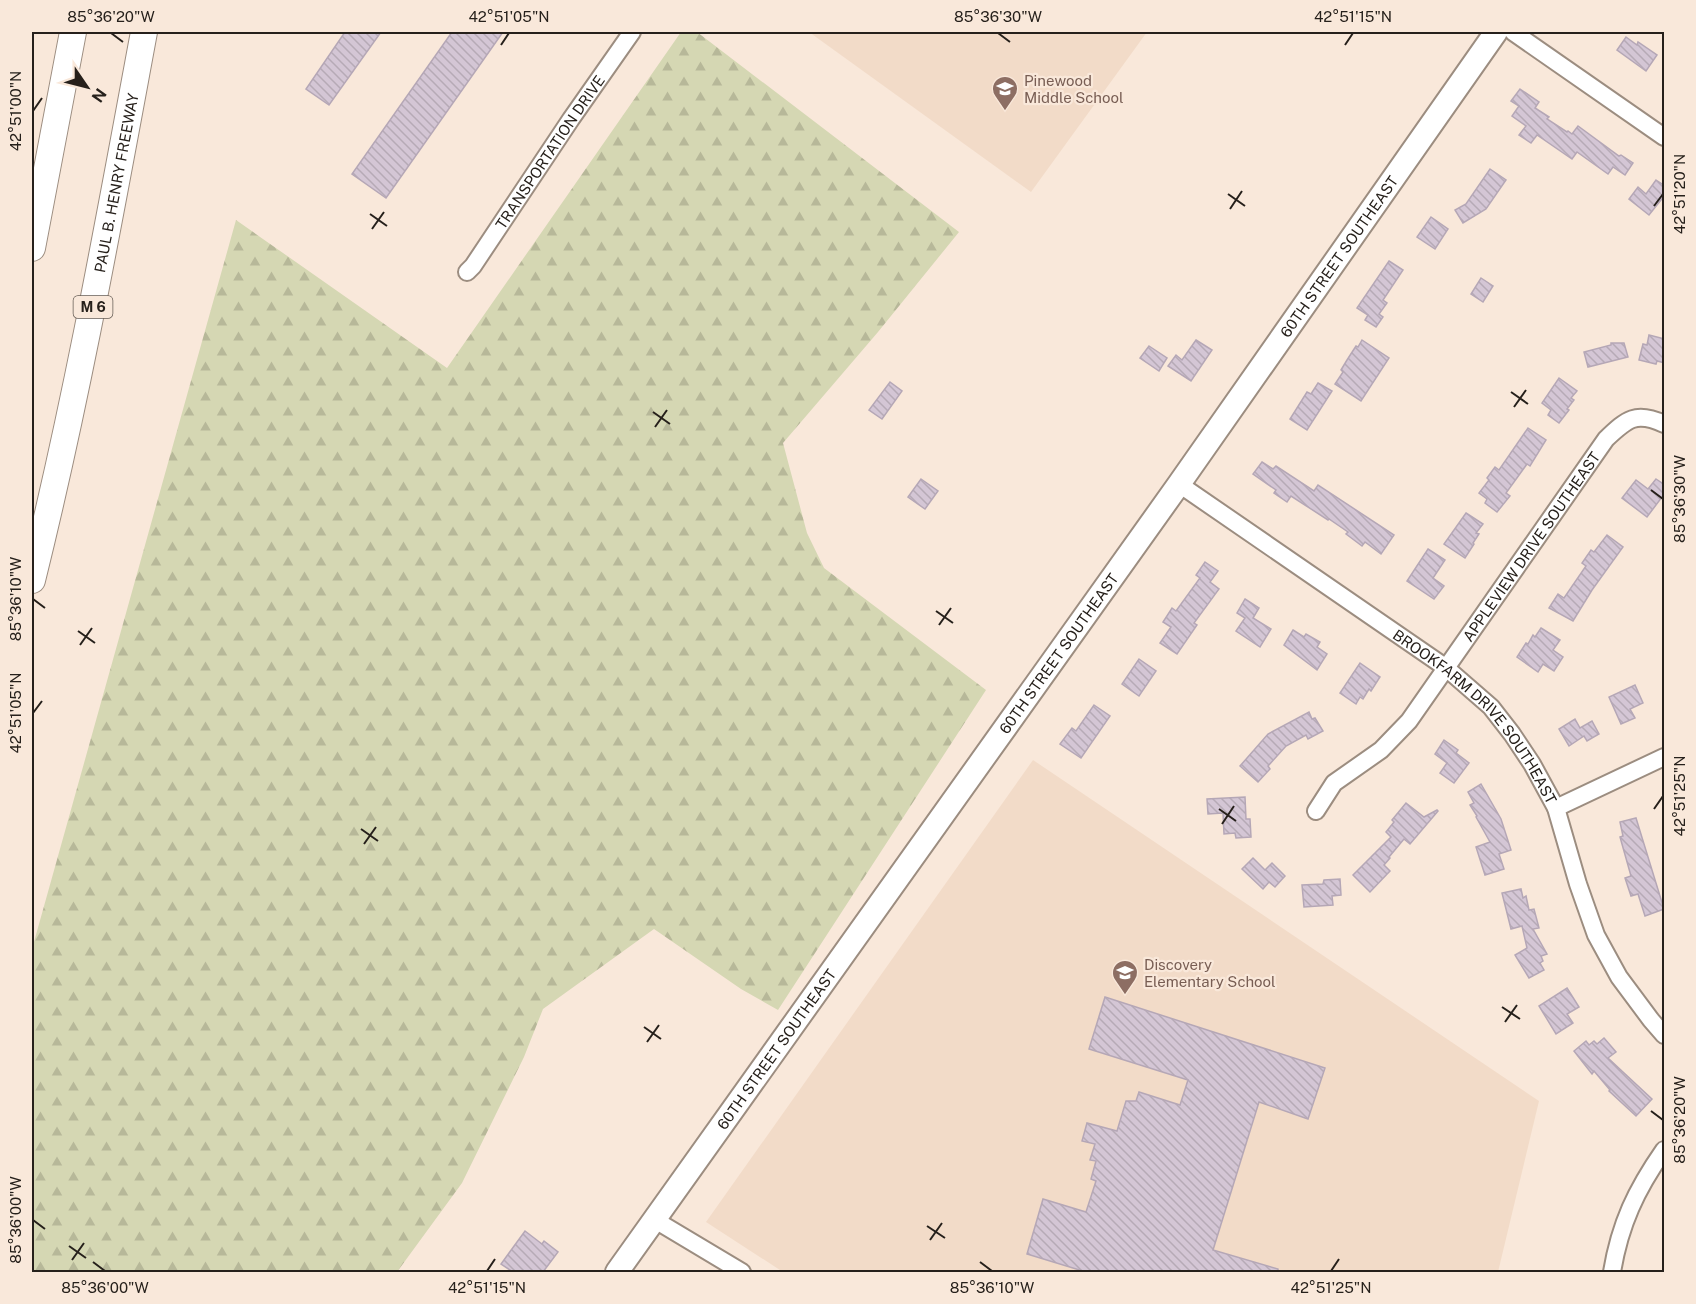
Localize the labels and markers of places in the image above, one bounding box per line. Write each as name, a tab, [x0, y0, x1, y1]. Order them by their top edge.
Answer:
place label: Pinewood Middle School	[1024, 72, 1123, 106]
school or university icon: Pinewood Middle School	[990, 74, 1020, 112]
place label: Discovery Elementary School	[1144, 956, 1276, 990]
school or university icon: Discovery Elementary School	[1110, 958, 1140, 996]

